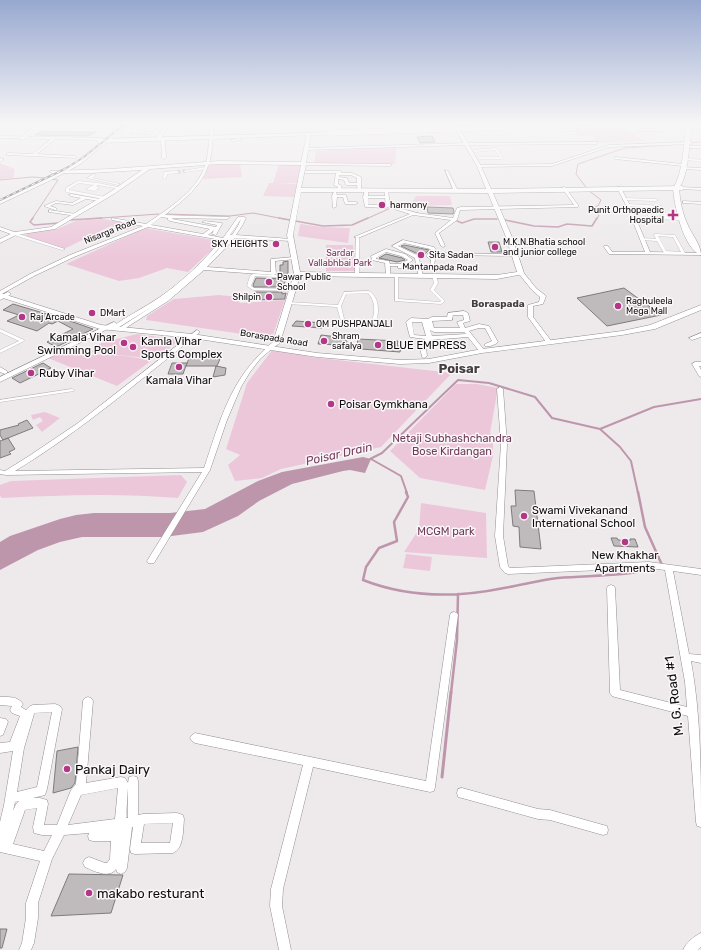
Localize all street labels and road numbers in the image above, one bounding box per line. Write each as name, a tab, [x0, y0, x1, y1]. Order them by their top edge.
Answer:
street label: Nisarga Road	[83, 216, 137, 246]
street label: Mantanpada Road	[402, 261, 478, 273]
street label: Boraspada Road	[239, 328, 309, 348]
street label: M. G. Road #1	[662, 655, 686, 737]

